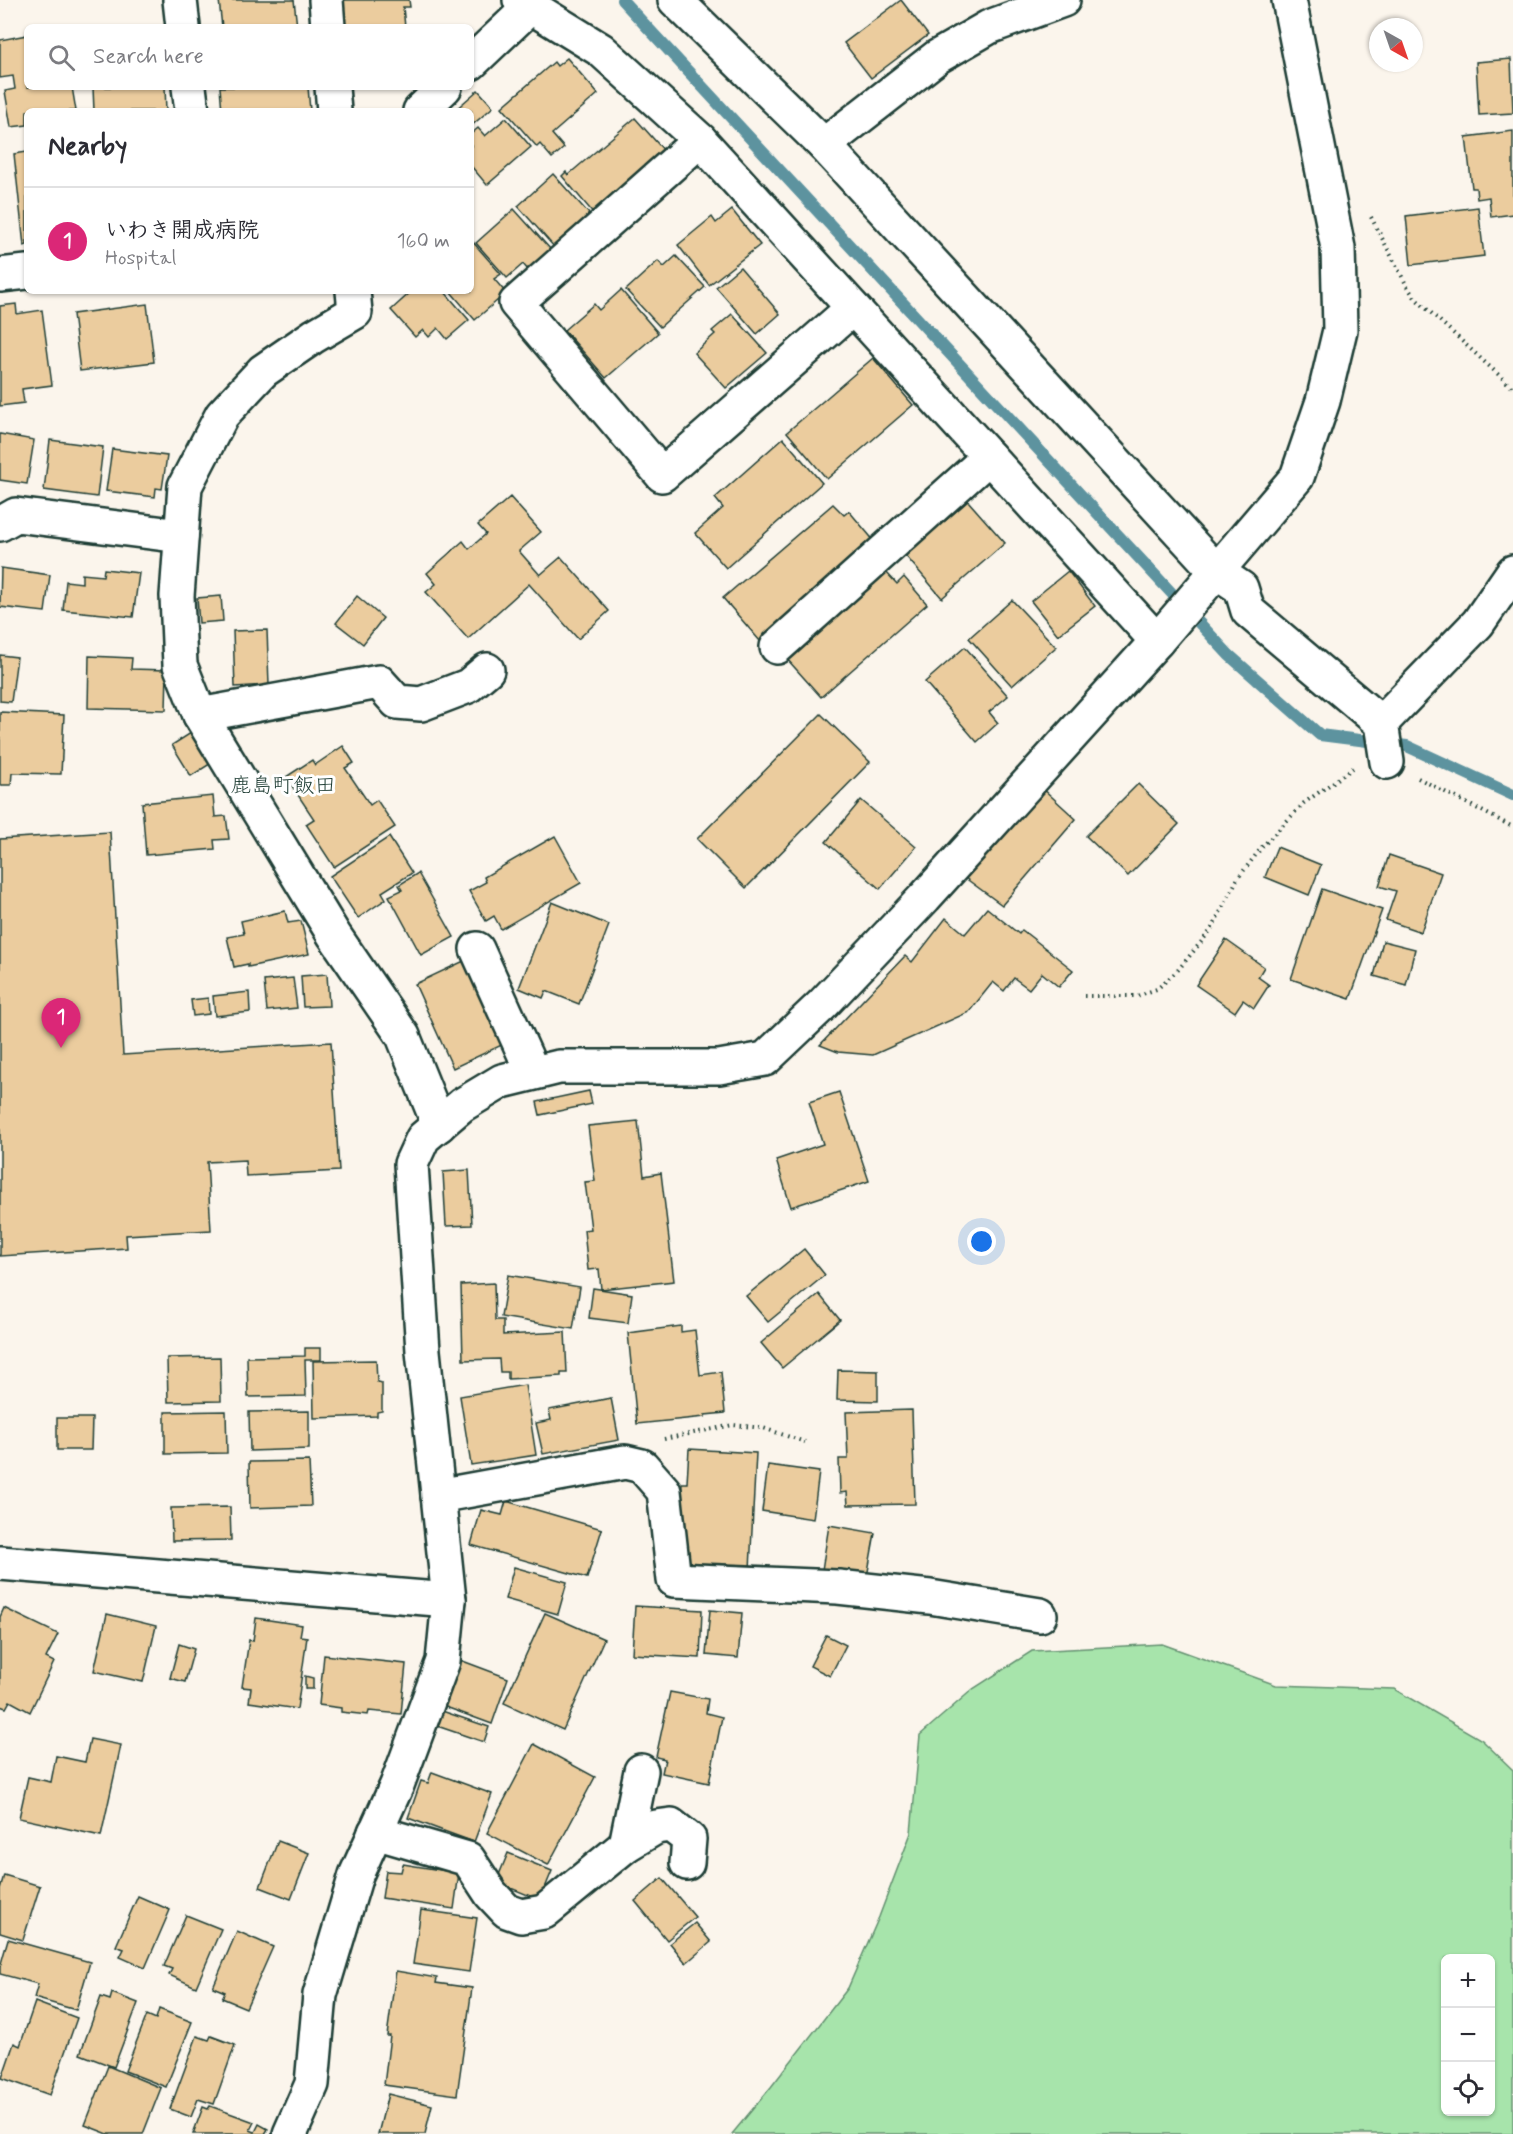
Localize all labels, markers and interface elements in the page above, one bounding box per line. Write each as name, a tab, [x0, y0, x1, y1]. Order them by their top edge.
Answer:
north arrow	[1369, 18, 1423, 72]
search box	[24, 24, 474, 90]
icon: search	[45, 41, 78, 74]
text: Search here	[93, 43, 204, 71]
text: Nearby	[48, 130, 127, 164]
text: いわき開成病院	[105, 217, 259, 245]
text: 1	[63, 228, 72, 255]
text: 160 m	[397, 228, 450, 255]
text: Hospital	[105, 245, 176, 272]
district label: 鹿島町飯田	[231, 772, 336, 800]
pin: 1	[42, 998, 80, 1048]
your location	[967, 1227, 996, 1256]
map controls	[1441, 1954, 1495, 2116]
button: +	[1441, 1954, 1495, 2008]
button: −	[1441, 2008, 1495, 2062]
button: locate	[1441, 2062, 1495, 2116]

